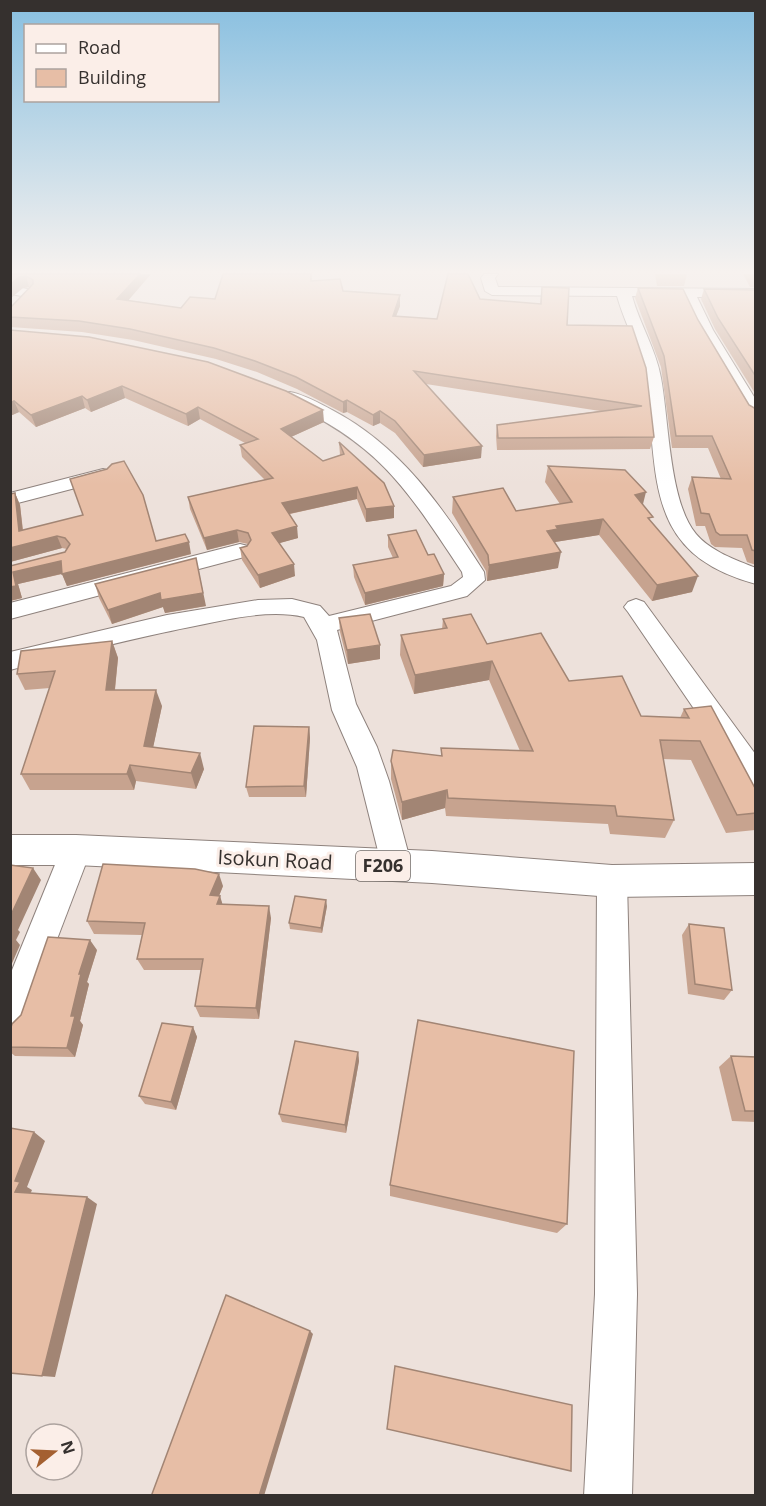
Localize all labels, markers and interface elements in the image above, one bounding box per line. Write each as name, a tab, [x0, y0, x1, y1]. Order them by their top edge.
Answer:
legend	[24, 24, 219, 102]
text: Road	[78, 35, 121, 59]
text: Building	[78, 65, 146, 89]
street label: Isokun Road	[217, 843, 333, 876]
road number: F206	[356, 851, 410, 881]
north arrow	[24, 1422, 84, 1482]
text: N	[56, 1438, 81, 1457]

